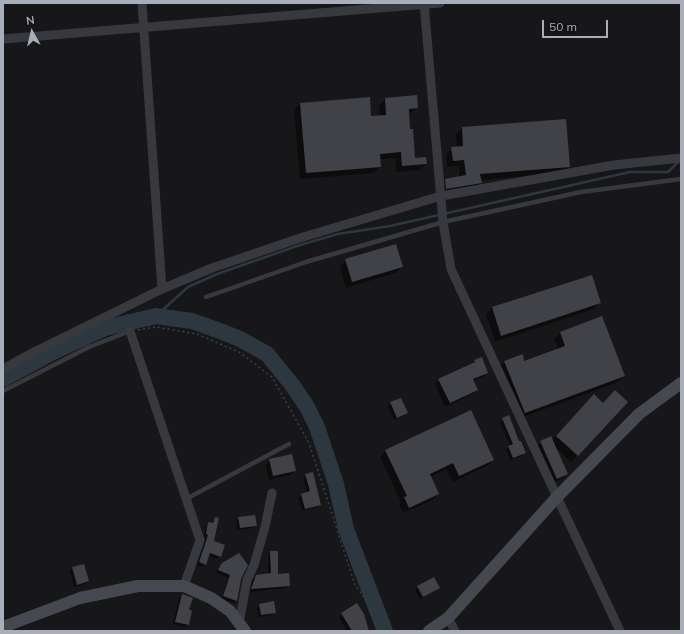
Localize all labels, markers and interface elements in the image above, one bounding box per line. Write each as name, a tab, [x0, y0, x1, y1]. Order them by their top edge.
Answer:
north arrow	[12, 12, 52, 52]
scale bar	[544, 12, 610, 38]
text: N	[25, 13, 35, 28]
text: 50 m	[549, 19, 577, 34]

